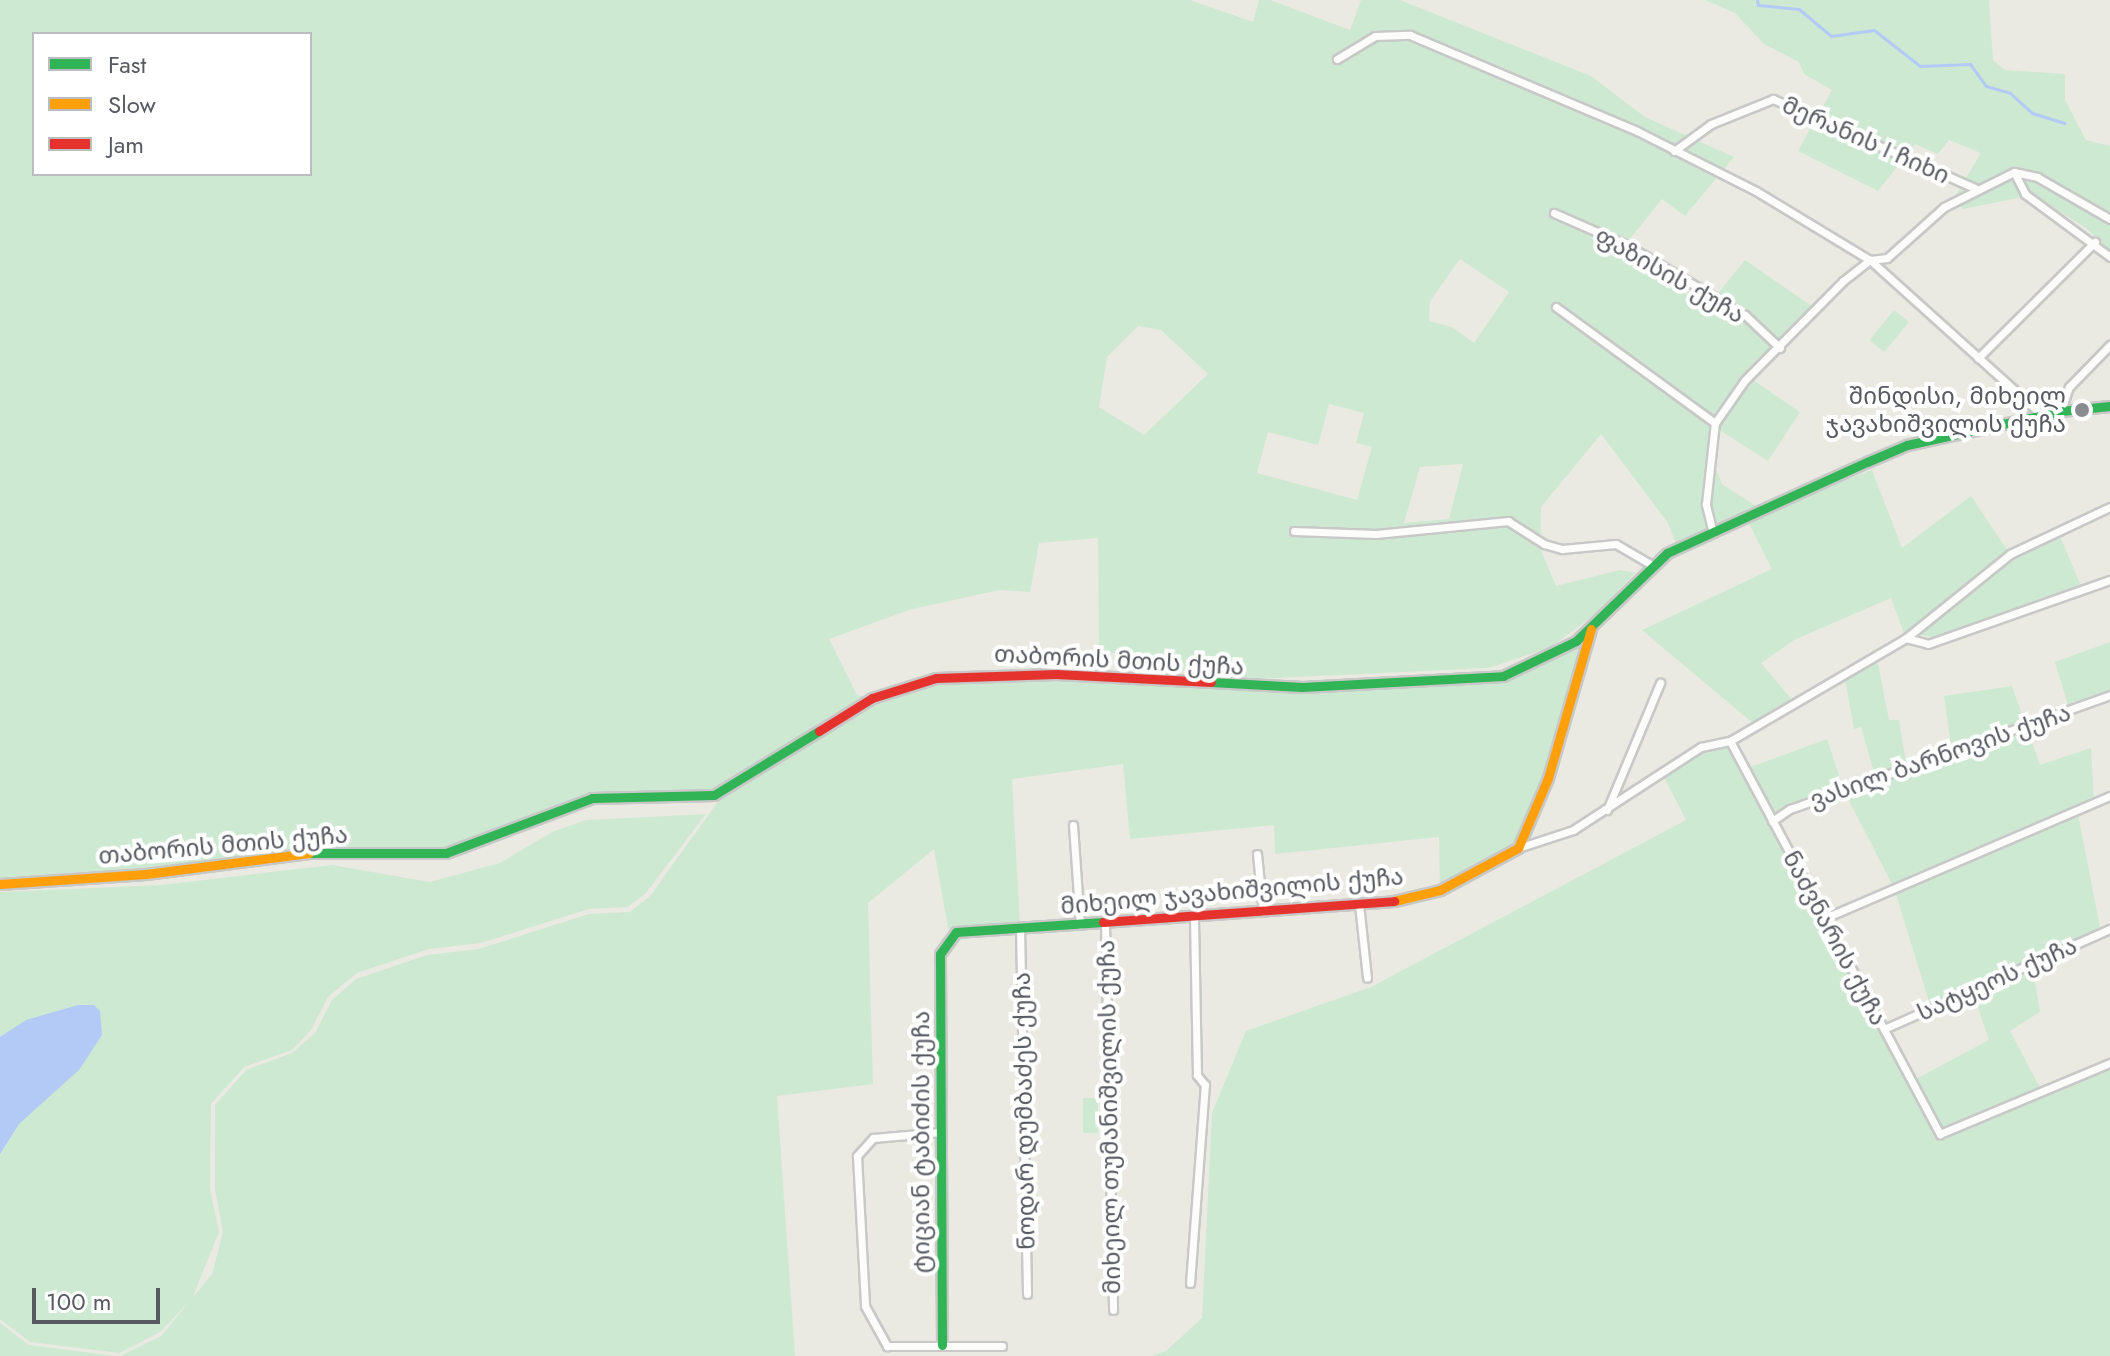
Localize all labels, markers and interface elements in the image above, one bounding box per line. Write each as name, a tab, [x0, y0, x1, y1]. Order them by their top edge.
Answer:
legend	[32, 32, 312, 176]
text: Fast	[108, 47, 146, 82]
text: Slow	[108, 87, 156, 122]
street label: მერანის I ჩიხი	[1778, 90, 1954, 190]
text: Jam	[108, 127, 144, 162]
street label: ფაზისის ქუჩა	[1590, 221, 1750, 329]
place label: შინდისი, მიხეილ ჯავახიშვილის ქუჩა	[1826, 382, 2066, 438]
marker: შინდისი, მიხეილ ჯავახიშვილის ქუჩა	[2073, 401, 2091, 419]
street label: თაბორის მთის ქუჩა	[993, 639, 1245, 681]
street label: ვასილ ბარნოვის ქუჩა	[1806, 698, 2074, 814]
street label: თაბორის მთის ქუჩა	[97, 820, 349, 870]
street label: ნაძვნარის ქუჩა	[1777, 846, 1893, 1030]
street label: მიხეილ ჯავახიშვილის ქუჩა	[1059, 862, 1405, 920]
street label: სატყეოს ქუჩა	[1913, 931, 2081, 1027]
street label: მიხეილ თუმანიშვილის ქუჩა	[1092, 940, 1126, 1294]
street label: ნოდარ დუმბაძეს ქუჩა	[1007, 972, 1041, 1250]
street label: ტიციან ტაბიძის ქუჩა	[907, 1011, 935, 1273]
scale bar	[36, 1272, 164, 1322]
text: 100 m	[46, 1284, 112, 1319]

